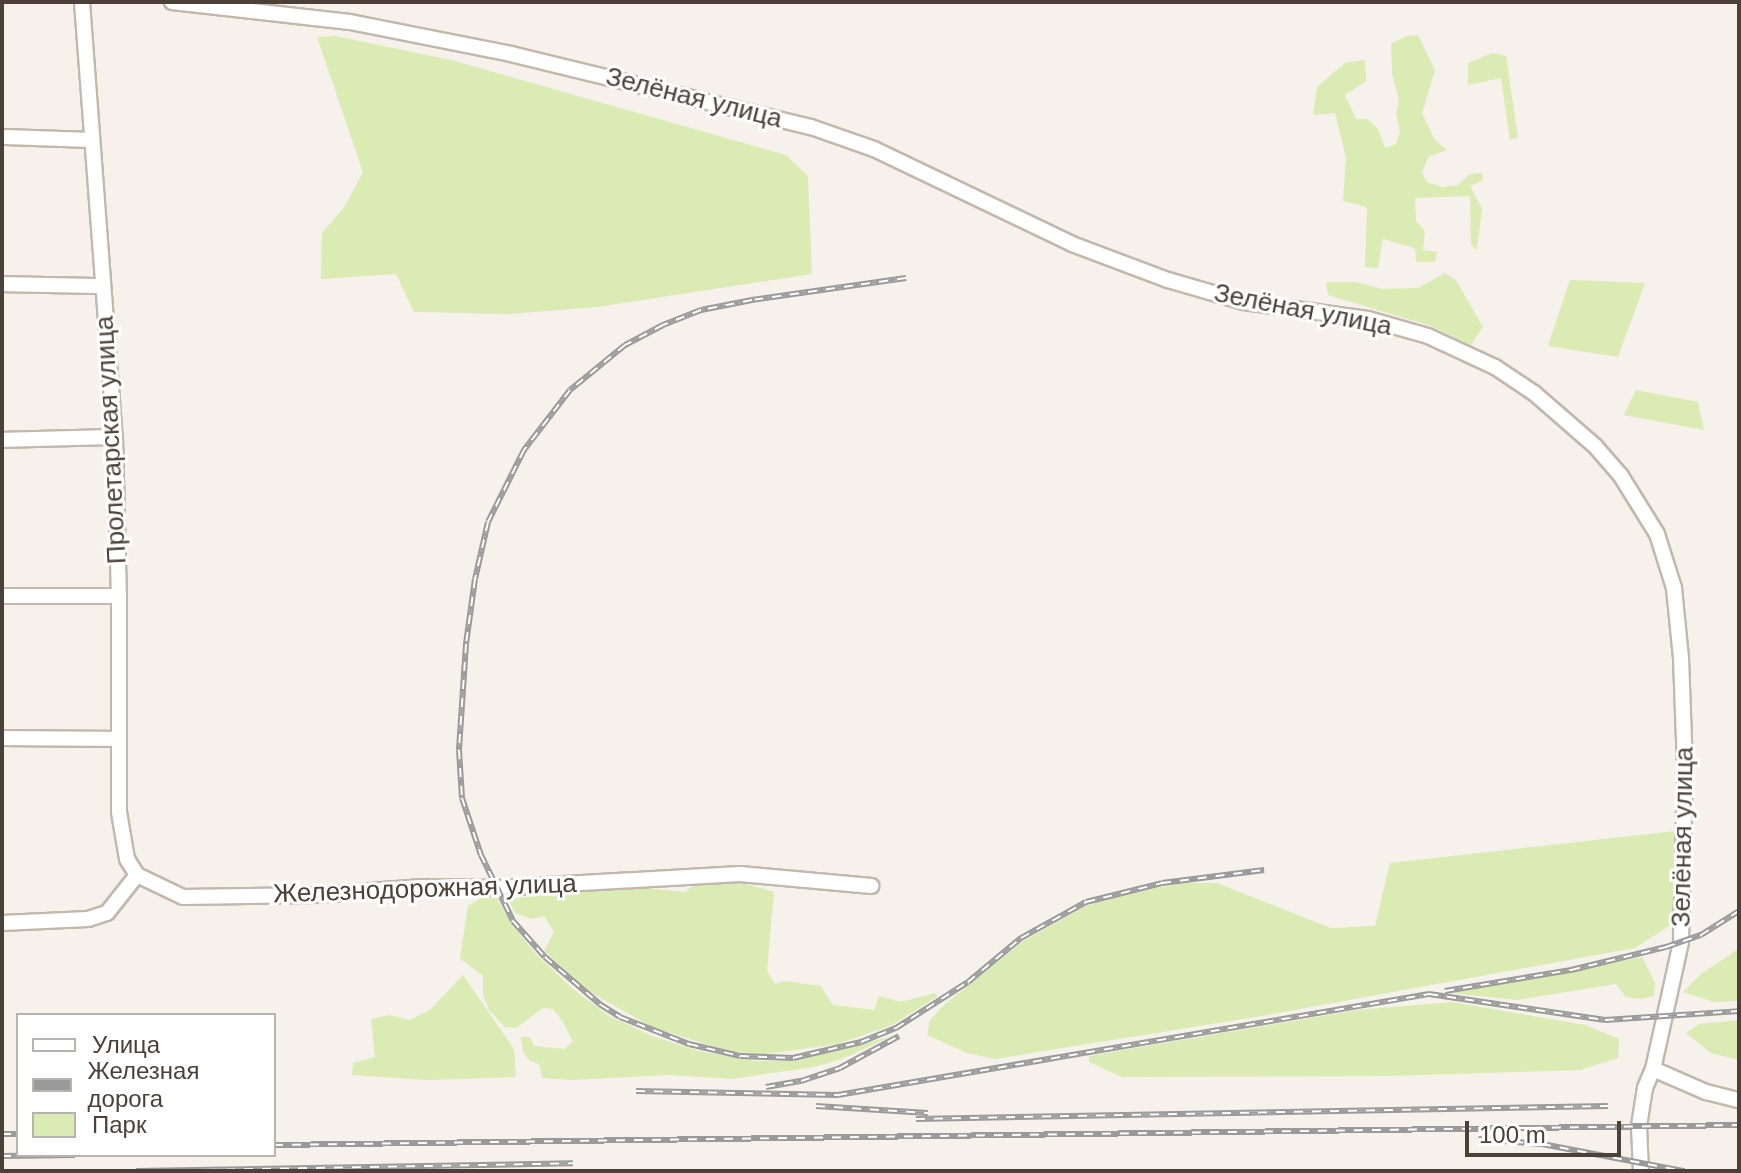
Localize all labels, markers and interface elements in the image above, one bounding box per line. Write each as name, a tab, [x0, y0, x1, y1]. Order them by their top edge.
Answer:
street label: Зелёная улица	[603, 61, 785, 135]
street label: Зелёная улица	[1211, 277, 1395, 343]
street label: Пролетарская улица	[89, 315, 133, 565]
street label: Зелёная улица	[1666, 746, 1700, 928]
street label: Железнодорожная улица	[273, 868, 577, 910]
legend	[16, 1013, 276, 1157]
text: Улица	[92, 1031, 160, 1058]
text: Железная дорога	[88, 1057, 199, 1112]
scale bar	[1469, 1105, 1625, 1155]
text: Парк	[92, 1111, 146, 1138]
text: 100 m	[1479, 1121, 1546, 1148]

